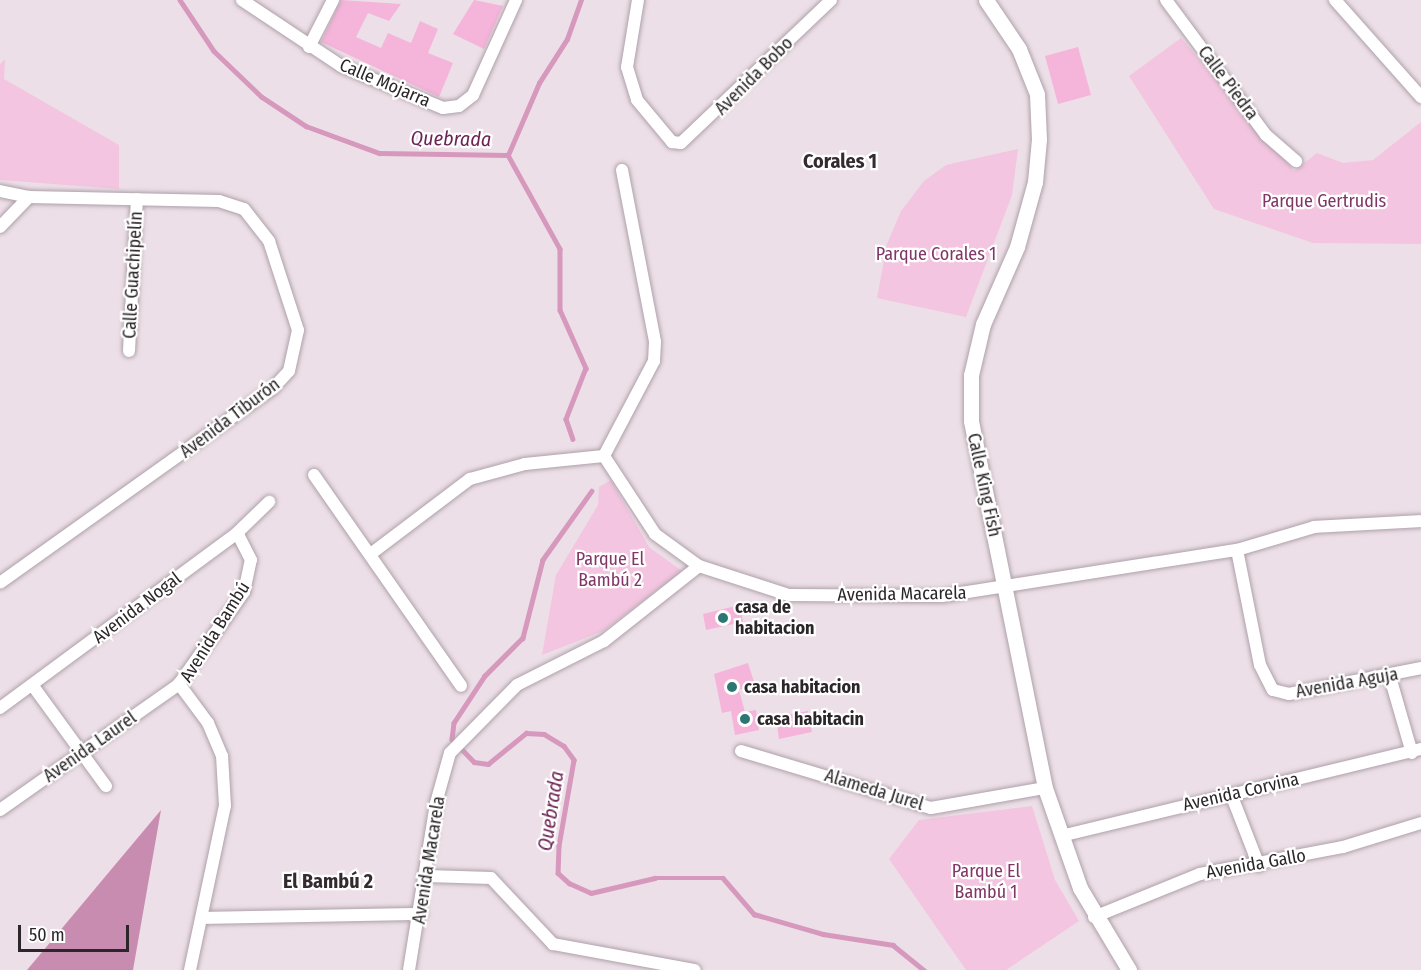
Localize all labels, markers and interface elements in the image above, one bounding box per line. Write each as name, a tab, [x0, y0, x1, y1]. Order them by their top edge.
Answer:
street label: Avenida Bobo	[711, 33, 797, 119]
street label: Calle Piedra	[1193, 42, 1263, 124]
street label: Calle Mojarra	[336, 54, 434, 112]
water label: Quebrada	[410, 126, 492, 152]
district label: Corales 1	[803, 149, 877, 173]
park label: Parque Gertrudis	[1262, 190, 1386, 212]
street label: Calle Guachipelín	[119, 211, 147, 339]
park label: Parque Corales 1	[876, 243, 996, 265]
street label: Avenida Tiburón	[176, 373, 284, 463]
street label: Calle King Fish	[962, 431, 1006, 539]
park label: Parque El Bambú 2	[576, 549, 644, 592]
street label: Avenida Nogal	[89, 568, 185, 648]
street label: Avenida Bambú	[175, 578, 255, 686]
street label: Avenida Macarela	[837, 582, 967, 606]
place label: casa de habitacion	[735, 597, 814, 640]
marker: casa de habitacion	[716, 611, 730, 625]
street label: Avenida Aguja	[1294, 663, 1400, 703]
place label: casa habitacion	[744, 676, 860, 698]
marker: casa habitacion	[725, 680, 739, 694]
street label: Avenida Laurel	[39, 707, 141, 787]
place label: casa habitacin	[757, 708, 864, 730]
marker: casa habitacin	[738, 712, 752, 726]
street label: Alameda Jurel	[822, 765, 926, 815]
street label: Avenida Corvina	[1181, 768, 1301, 816]
water label: Quebrada	[533, 769, 569, 853]
street label: Avenida Macarela	[408, 795, 450, 925]
street label: Avenida Gallo	[1204, 845, 1308, 883]
park label: Parque El Bambú 1	[952, 861, 1020, 904]
district label: El Bambú 2	[283, 869, 373, 893]
scale bar	[21, 913, 132, 951]
text: 50 m	[29, 924, 65, 946]

